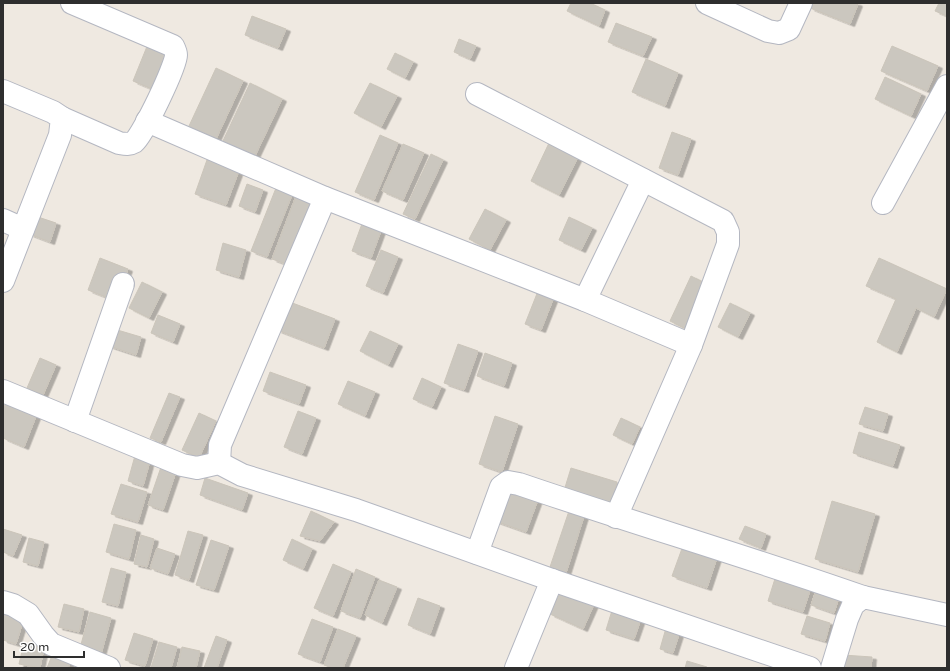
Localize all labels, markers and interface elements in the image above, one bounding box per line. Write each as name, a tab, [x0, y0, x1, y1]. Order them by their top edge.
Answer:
scale bar	[14, 633, 84, 659]
text: 20 m	[20, 640, 49, 654]

